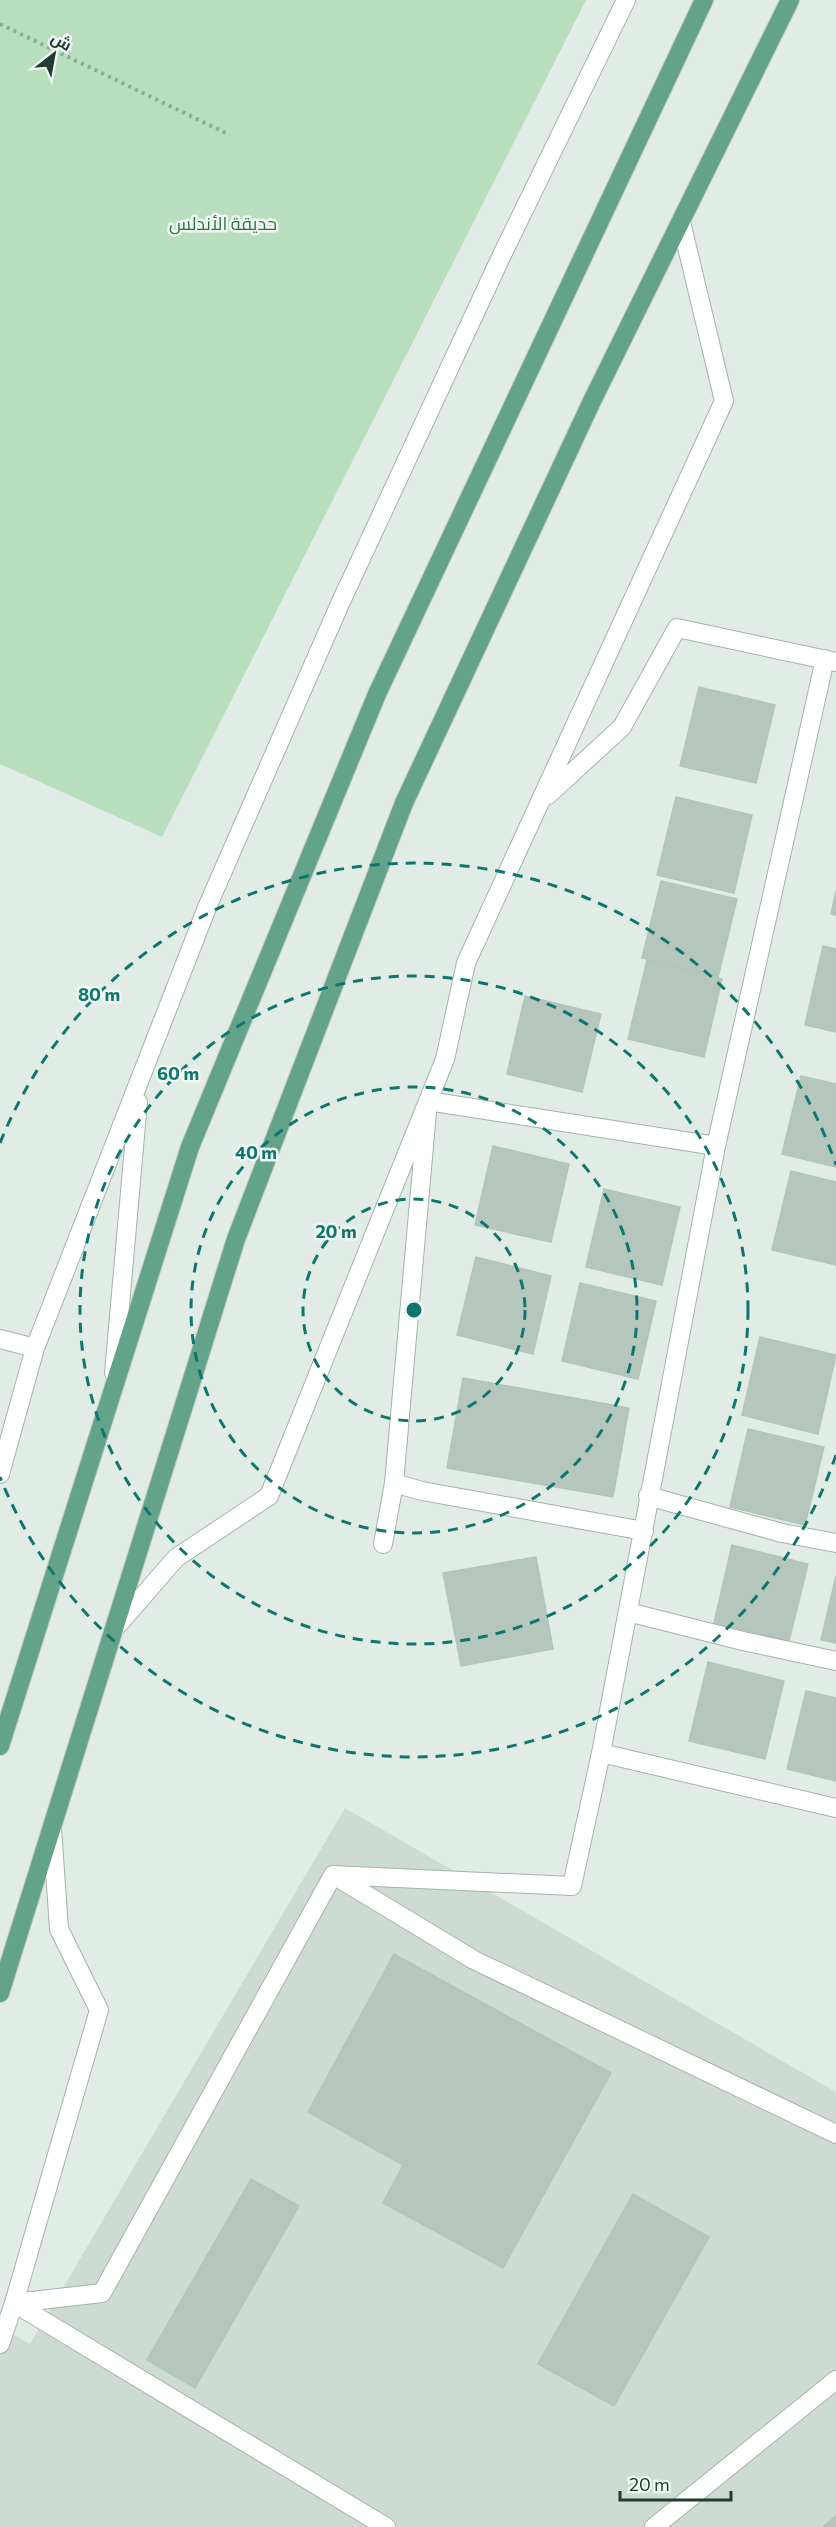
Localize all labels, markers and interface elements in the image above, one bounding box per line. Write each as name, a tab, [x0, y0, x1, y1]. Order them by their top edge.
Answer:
north arrow	[24, 24, 84, 84]
text: ش	[48, 27, 76, 55]
park label: حديقة الأندلس	[169, 212, 277, 235]
text: 80 m	[78, 983, 120, 1005]
text: 60 m	[157, 1062, 199, 1084]
text: 40 m	[235, 1141, 277, 1163]
text: 20 m	[315, 1220, 357, 1242]
centre of rings	[404, 1300, 424, 1320]
scale bar	[620, 2464, 731, 2502]
text: 20 m	[629, 2473, 670, 2495]

